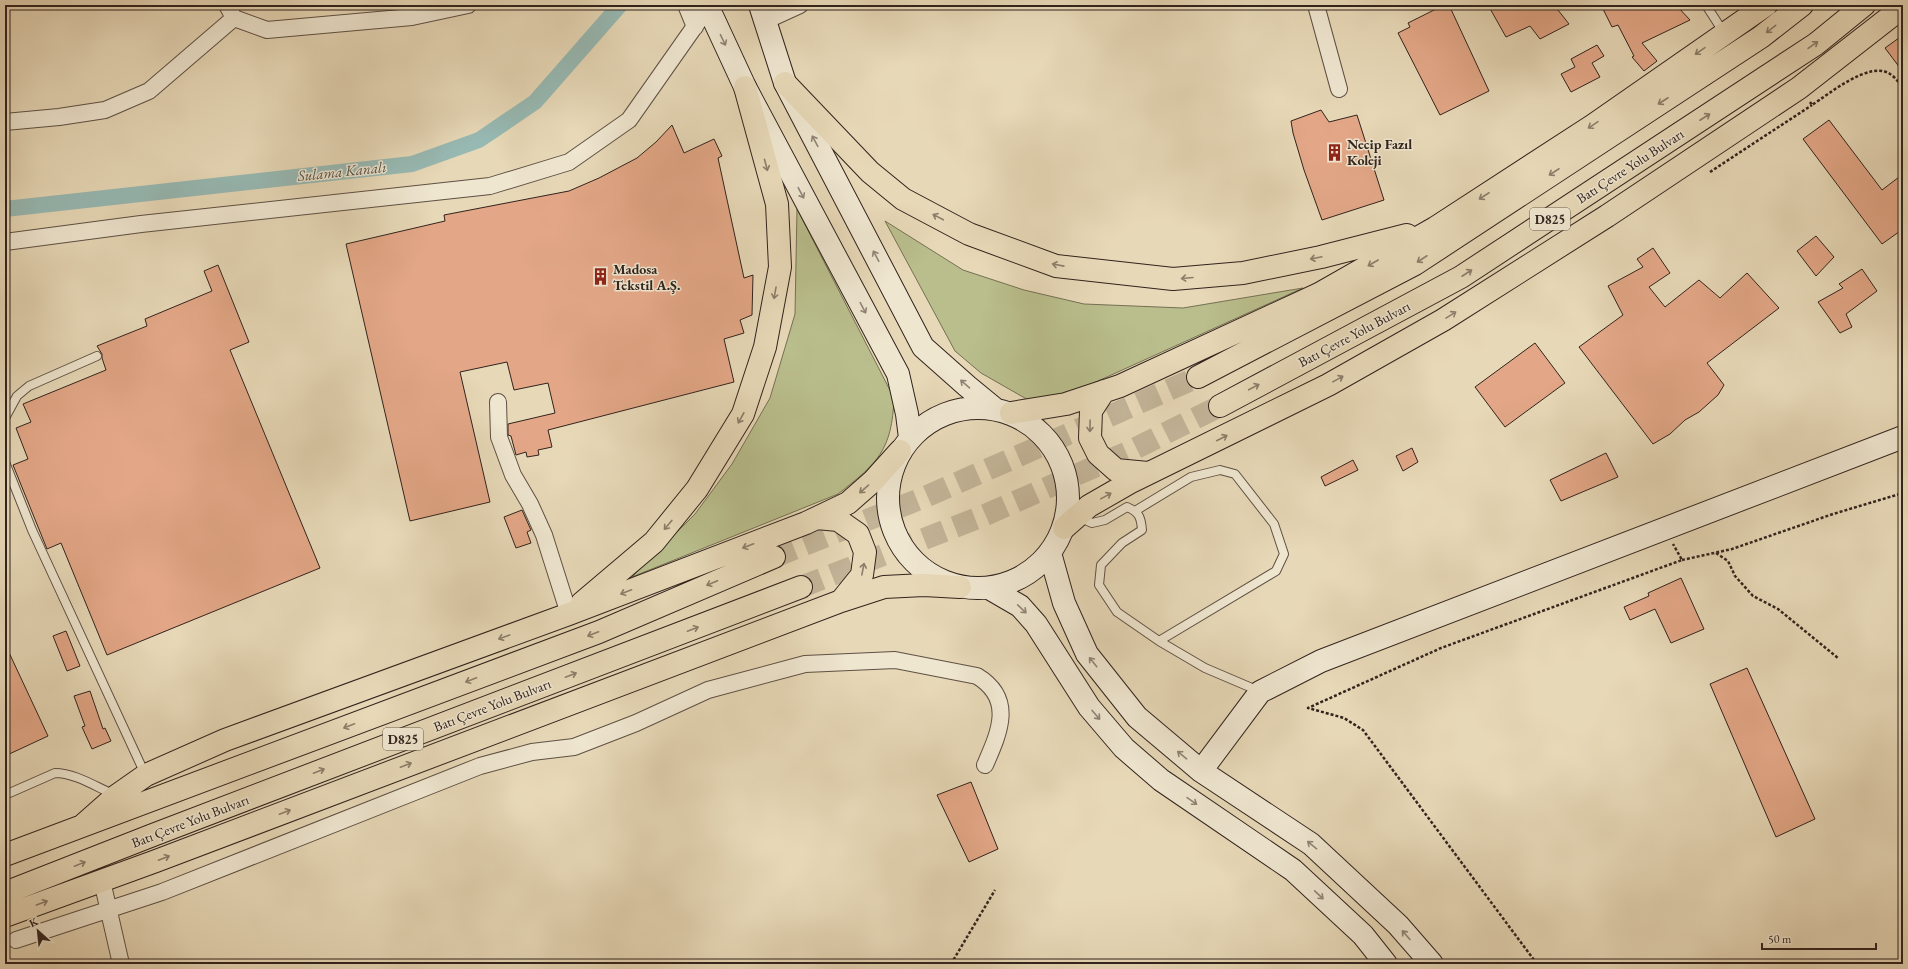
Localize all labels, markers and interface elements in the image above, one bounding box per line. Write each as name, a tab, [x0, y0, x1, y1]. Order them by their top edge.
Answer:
one-way arrow	[1765, 25, 1776, 33]
one-way arrow	[720, 34, 727, 46]
one-way arrow	[1807, 41, 1818, 49]
one-way arrow	[1694, 47, 1705, 55]
one-way arrow	[1658, 97, 1669, 105]
one-way arrow	[1699, 113, 1710, 121]
one-way arrow	[1588, 121, 1599, 129]
street label: Batı Çevre Yolu Bulvarı	[1573, 124, 1688, 207]
place label: Necip Fazıl Koleji	[1347, 135, 1412, 169]
one-way arrow	[811, 136, 819, 148]
building icon: Necip Fazıl Koleji	[1324, 142, 1344, 162]
water label: Sulama Kanalı	[296, 157, 387, 185]
one-way arrow	[763, 158, 771, 171]
one-way arrow	[1549, 168, 1560, 176]
one-way arrow	[798, 187, 806, 199]
one-way arrow	[1479, 192, 1490, 200]
road number: D825	[1530, 208, 1570, 230]
one-way arrow	[932, 213, 944, 221]
one-way arrow	[872, 251, 879, 263]
one-way arrow	[1309, 254, 1322, 262]
one-way arrow	[1417, 255, 1428, 263]
place label: Madosa Tekstil A.Ş.	[613, 260, 680, 294]
one-way arrow	[1367, 260, 1379, 268]
one-way arrow	[1052, 261, 1065, 269]
building icon: Madosa Tekstil A.Ş.	[590, 267, 610, 287]
one-way arrow	[1462, 269, 1473, 277]
one-way arrow	[1181, 274, 1194, 281]
one-way arrow	[771, 286, 779, 299]
street label: Batı Çevre Yolu Bulvarı	[1295, 297, 1414, 371]
one-way arrow	[859, 302, 867, 314]
one-way arrow	[1445, 310, 1457, 318]
one-way arrow	[1332, 375, 1344, 382]
one-way arrow	[960, 380, 970, 389]
one-way arrow	[1248, 383, 1260, 391]
one-way arrow	[736, 412, 744, 424]
one-way arrow	[1086, 419, 1094, 432]
one-way arrow	[1216, 434, 1228, 441]
one-way arrow	[859, 484, 869, 493]
one-way arrow	[1100, 492, 1112, 500]
one-way arrow	[663, 520, 672, 530]
one-way arrow	[742, 542, 754, 550]
one-way arrow	[859, 563, 867, 576]
one-way arrow	[707, 580, 719, 588]
one-way arrow	[621, 588, 633, 596]
one-way arrow	[1017, 604, 1027, 614]
one-way arrow	[686, 624, 698, 632]
one-way arrow	[587, 631, 599, 639]
one-way arrow	[499, 634, 511, 642]
one-way arrow	[1088, 657, 1097, 667]
one-way arrow	[565, 671, 577, 679]
street label: Batı Çevre Yolu Bulvarı	[431, 674, 554, 736]
one-way arrow	[464, 677, 477, 684]
one-way arrow	[1091, 710, 1100, 720]
one-way arrow	[344, 722, 356, 730]
road number: D825	[383, 728, 423, 750]
one-way arrow	[1177, 751, 1188, 760]
one-way arrow	[400, 761, 412, 769]
one-way arrow	[313, 767, 325, 775]
street label: Batı Çevre Yolu Bulvarı	[129, 790, 252, 852]
one-way arrow	[1187, 797, 1198, 805]
one-way arrow	[279, 807, 291, 815]
one-way arrow	[1306, 841, 1317, 850]
one-way arrow	[157, 854, 169, 862]
one-way arrow	[74, 859, 86, 867]
one-way arrow	[1314, 890, 1324, 899]
one-way arrow	[35, 898, 47, 906]
north arrow	[18, 911, 58, 951]
text: K	[27, 914, 41, 930]
scale bar	[1762, 925, 1876, 951]
one-way arrow	[1402, 929, 1411, 940]
text: 50 m	[1768, 931, 1792, 947]

